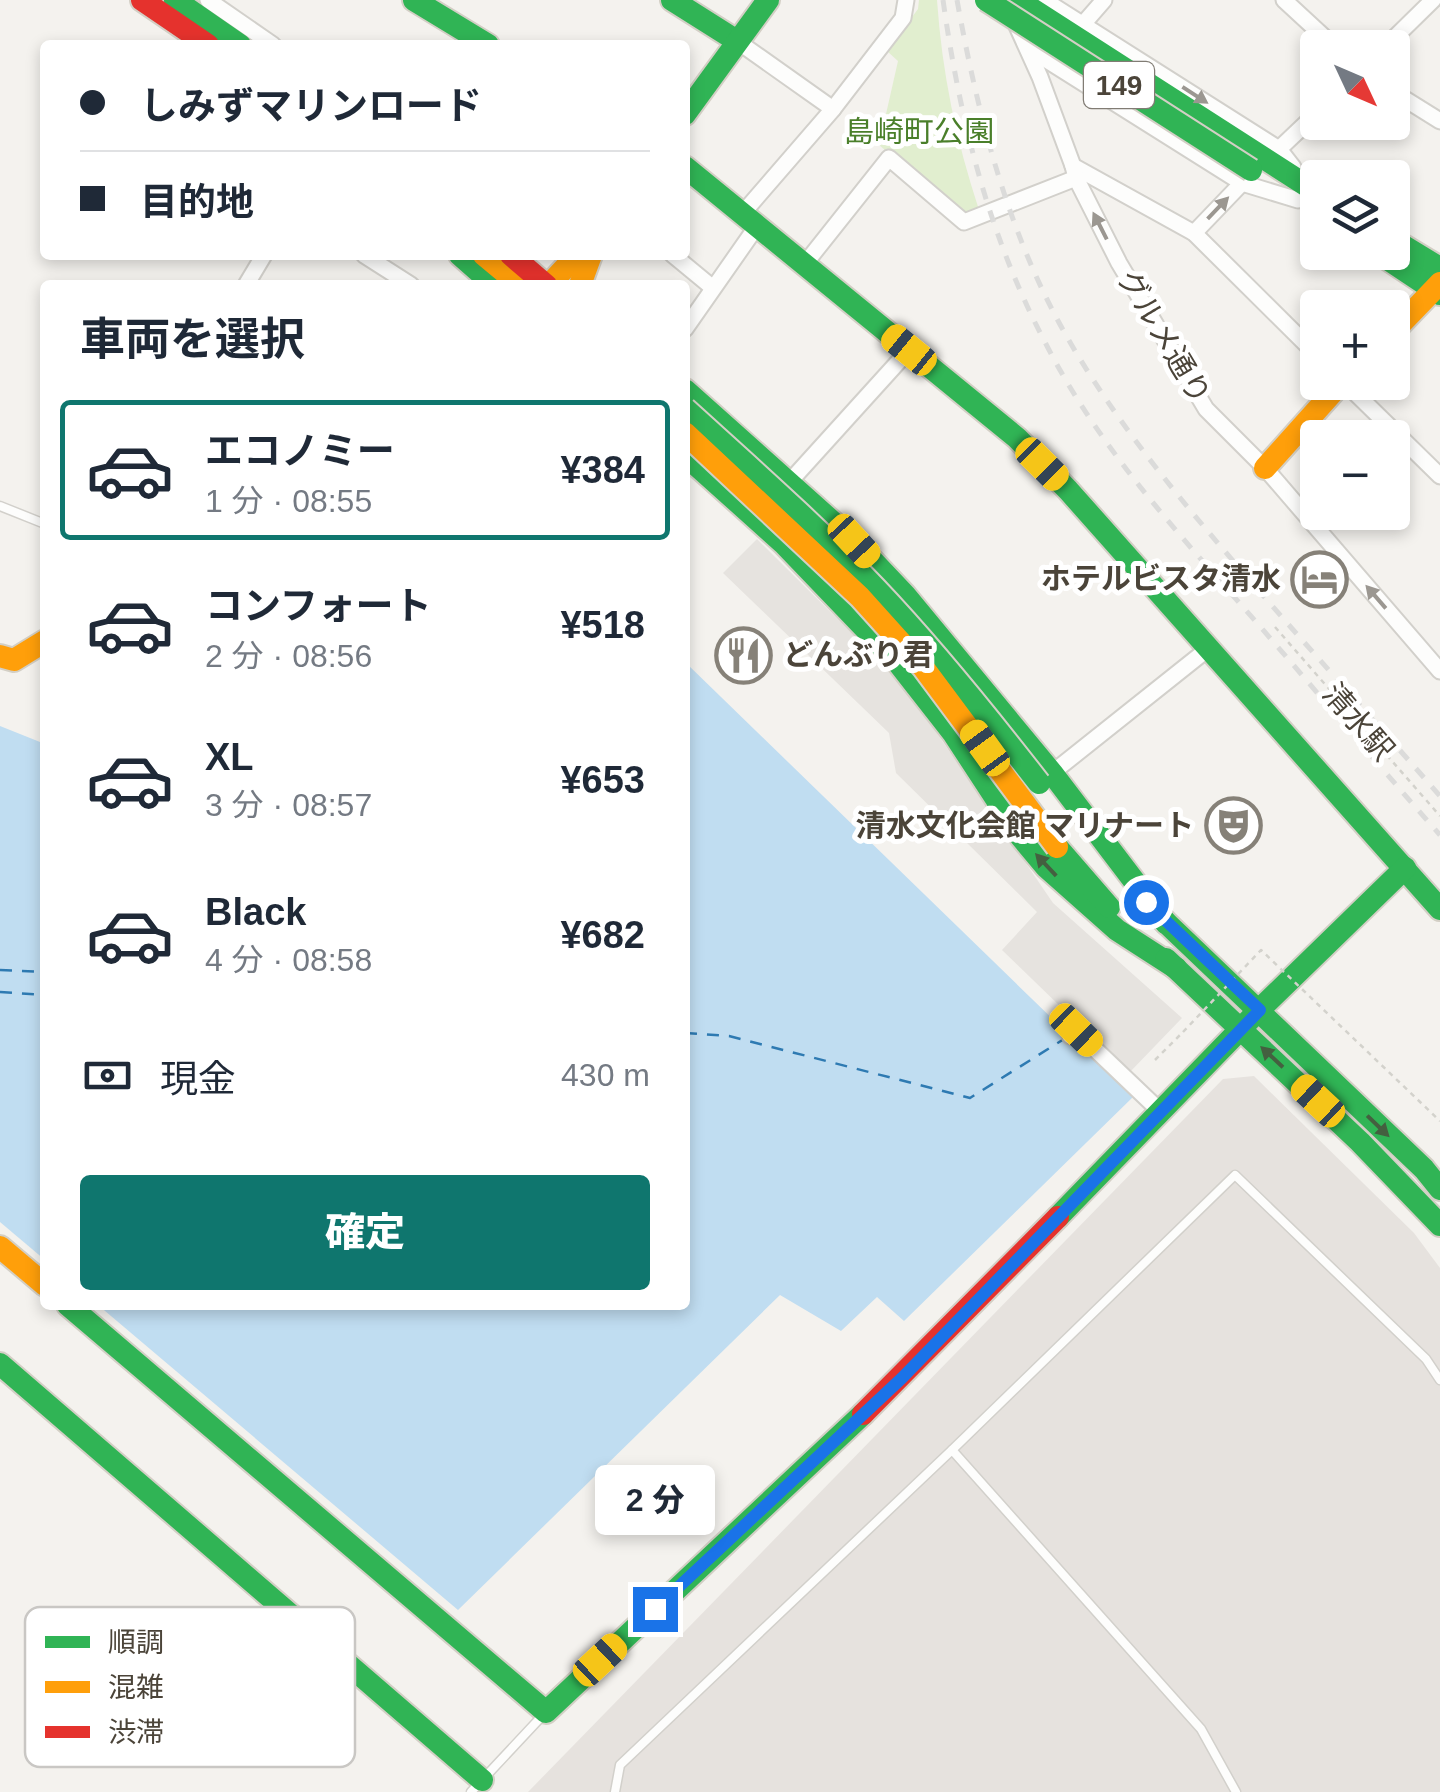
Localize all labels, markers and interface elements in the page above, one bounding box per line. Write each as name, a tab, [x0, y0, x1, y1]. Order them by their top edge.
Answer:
north arrow	[1300, 30, 1410, 140]
map controls	[1300, 30, 1410, 530]
road number: 149	[1084, 62, 1154, 108]
text: しみずマリンロード	[140, 85, 482, 127]
one-way arrow	[1181, 85, 1209, 103]
park label: 島崎町公園	[844, 115, 994, 148]
button: layers	[1300, 160, 1410, 270]
text: 目的地	[140, 181, 254, 223]
one-way arrow	[1206, 197, 1229, 221]
one-way arrow	[1092, 212, 1109, 241]
street label: グルメ通り	[1112, 264, 1217, 410]
button: +	[1300, 290, 1410, 400]
text: 車両を選択	[80, 314, 305, 365]
car	[876, 319, 942, 381]
button: −	[1300, 420, 1410, 530]
icon: car	[85, 425, 175, 515]
text: エコノミー	[205, 430, 395, 472]
car	[1010, 432, 1074, 496]
text: ¥384	[560, 449, 645, 491]
text: 1 分 · 08:55	[205, 483, 372, 519]
car	[823, 509, 885, 573]
hotel icon: ホテルビスタ清水	[1290, 549, 1350, 609]
place label: ホテルビスタ清水	[1041, 562, 1281, 595]
icon: car	[85, 580, 175, 670]
text: コンフォート	[205, 585, 432, 627]
one-way arrow	[1366, 585, 1388, 610]
text: ¥518	[560, 604, 645, 646]
restaurant icon: どんぶり君	[714, 625, 774, 685]
text: 2 分 · 08:56	[205, 638, 372, 674]
place label: どんぶり君	[783, 638, 933, 671]
street label: 清水駅	[1316, 677, 1400, 766]
car	[955, 715, 1015, 781]
icon: car	[85, 735, 175, 825]
text: XL	[205, 736, 254, 778]
text: ¥653	[560, 759, 645, 801]
text: 3 分 · 08:57	[205, 787, 372, 823]
theatre icon: 清水文化会館 マリナート	[1203, 796, 1263, 856]
place label: 清水文化会館 マリナート	[856, 809, 1194, 842]
one-way arrow	[1034, 853, 1057, 877]
route start	[1124, 880, 1169, 925]
icon: car	[85, 890, 175, 980]
text: Black	[205, 891, 306, 933]
text: ¥682	[560, 914, 645, 956]
text: 4 分 · 08:58	[205, 942, 372, 978]
car	[1044, 998, 1108, 1062]
one-way arrow	[1260, 1046, 1284, 1069]
icon: cash	[80, 1048, 135, 1103]
text: 430 m	[561, 1057, 650, 1093]
text: 現金	[160, 1058, 236, 1100]
car	[1286, 1070, 1350, 1132]
one-way arrow	[1366, 1114, 1390, 1137]
button: 確定	[80, 1175, 650, 1290]
callout: 2 分	[595, 1464, 715, 1534]
text: 2 分	[626, 1482, 684, 1518]
route end	[633, 1587, 678, 1632]
legend	[25, 1607, 355, 1767]
text: 順調	[108, 1627, 164, 1658]
car	[568, 1629, 632, 1691]
text: 混雑	[108, 1672, 164, 1703]
text: 渋滞	[108, 1717, 164, 1748]

